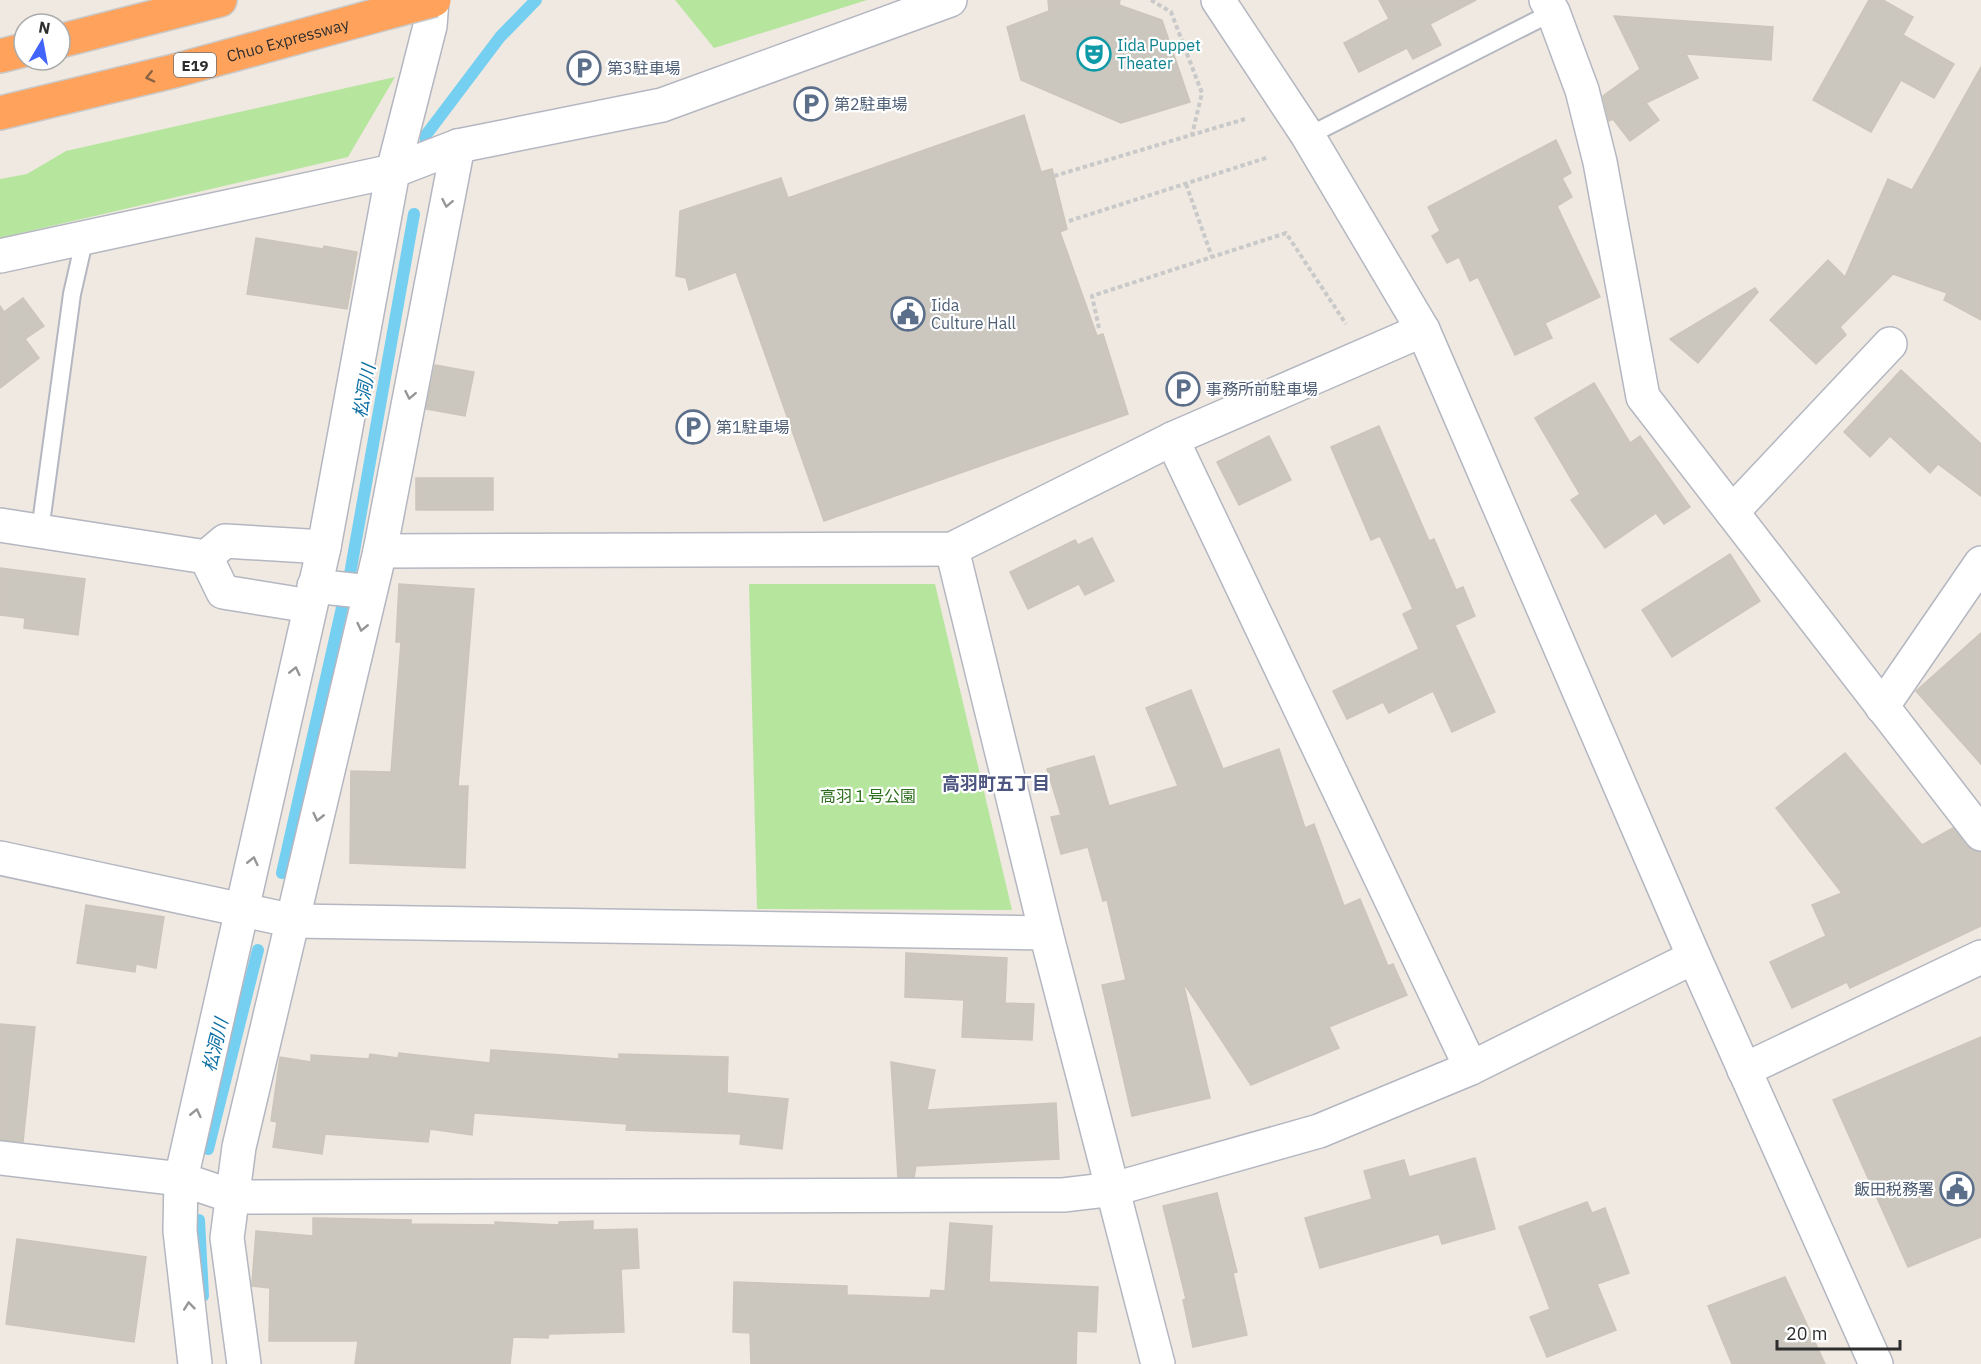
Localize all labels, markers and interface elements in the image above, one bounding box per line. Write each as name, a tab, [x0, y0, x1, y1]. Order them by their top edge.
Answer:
north arrow	[12, 12, 72, 72]
street label: Chuo Expressway	[224, 13, 351, 66]
text: N	[37, 16, 52, 38]
place label: Iida Puppet Theater	[1117, 35, 1201, 73]
theatre icon: Iida Puppet Theater	[1076, 36, 1112, 72]
parking icon: 第3駐車場	[566, 50, 602, 86]
road number: E19	[174, 53, 216, 77]
place label: 第3駐車場	[607, 58, 681, 78]
one-way arrow	[145, 69, 155, 82]
parking icon: 第2駐車場	[793, 86, 829, 122]
place label: 第2駐車場	[834, 94, 908, 114]
one-way arrow	[441, 198, 454, 208]
place label: Iida Culture Hall	[931, 295, 1016, 333]
public building icon: Iida Culture Hall	[890, 296, 926, 332]
water label: 松洞川	[348, 360, 380, 420]
parking icon: 事務所前駐車場	[1165, 371, 1201, 407]
place label: 事務所前駐車場	[1206, 379, 1318, 399]
one-way arrow	[404, 389, 417, 399]
parking icon: 第1駐車場	[675, 409, 711, 445]
place label: 第1駐車場	[716, 417, 790, 437]
one-way arrow	[357, 621, 370, 631]
one-way arrow	[288, 666, 301, 676]
district label: 高羽町五丁目	[942, 772, 1050, 795]
park label: 高羽１号公園	[820, 786, 916, 806]
one-way arrow	[312, 811, 325, 821]
one-way arrow	[246, 857, 259, 867]
water label: 松洞川	[197, 1014, 233, 1074]
one-way arrow	[189, 1108, 202, 1118]
public building icon: 飯田税務署	[1939, 1171, 1975, 1207]
place label: 飯田税務署	[1854, 1179, 1934, 1199]
one-way arrow	[183, 1301, 195, 1310]
scale bar	[1777, 1313, 1900, 1351]
text: 20 m	[1786, 1322, 1828, 1345]

